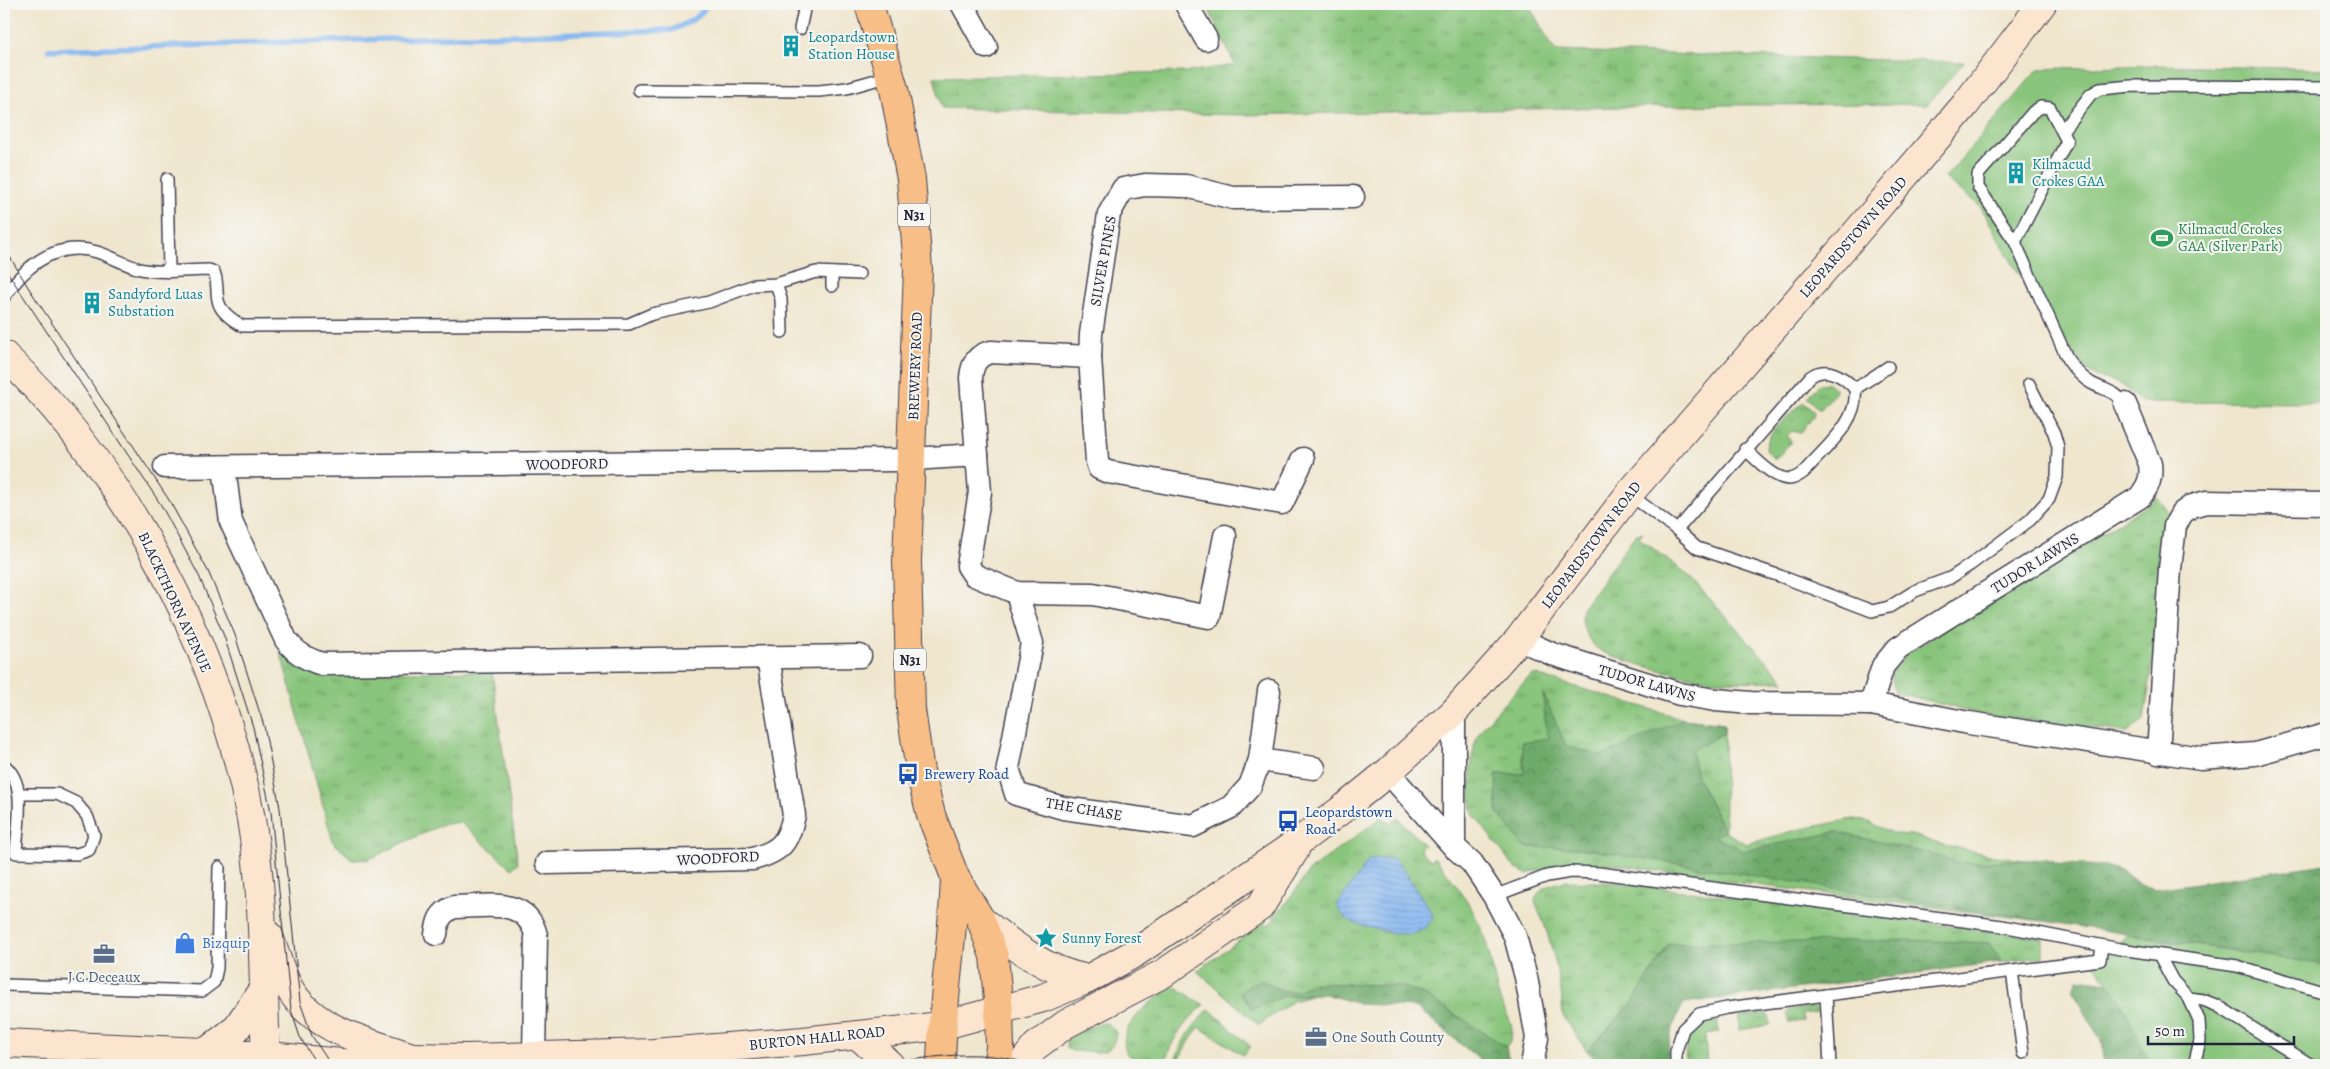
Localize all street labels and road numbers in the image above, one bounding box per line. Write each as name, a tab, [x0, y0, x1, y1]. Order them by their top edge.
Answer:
street label: LEOPARDSTOWN ROAD	[1795, 172, 1911, 302]
road number: N31	[898, 204, 930, 226]
street label: SILVER PINES	[1085, 214, 1121, 308]
street label: BREWERY ROAD	[903, 311, 927, 421]
street label: WOODFORD	[525, 453, 608, 475]
street label: LEOPARDSTOWN ROAD	[1536, 477, 1646, 613]
street label: BLACKTHORN AVENUE	[134, 528, 216, 676]
street label: TUDOR LAWNS	[1987, 528, 2083, 598]
road number: N31	[894, 648, 926, 672]
street label: TUDOR LAWNS	[1596, 660, 1698, 706]
street label: THE CHASE	[1044, 792, 1124, 826]
street label: WOODFORD	[675, 846, 760, 870]
street label: BURTON HALL ROAD	[748, 1021, 886, 1055]

